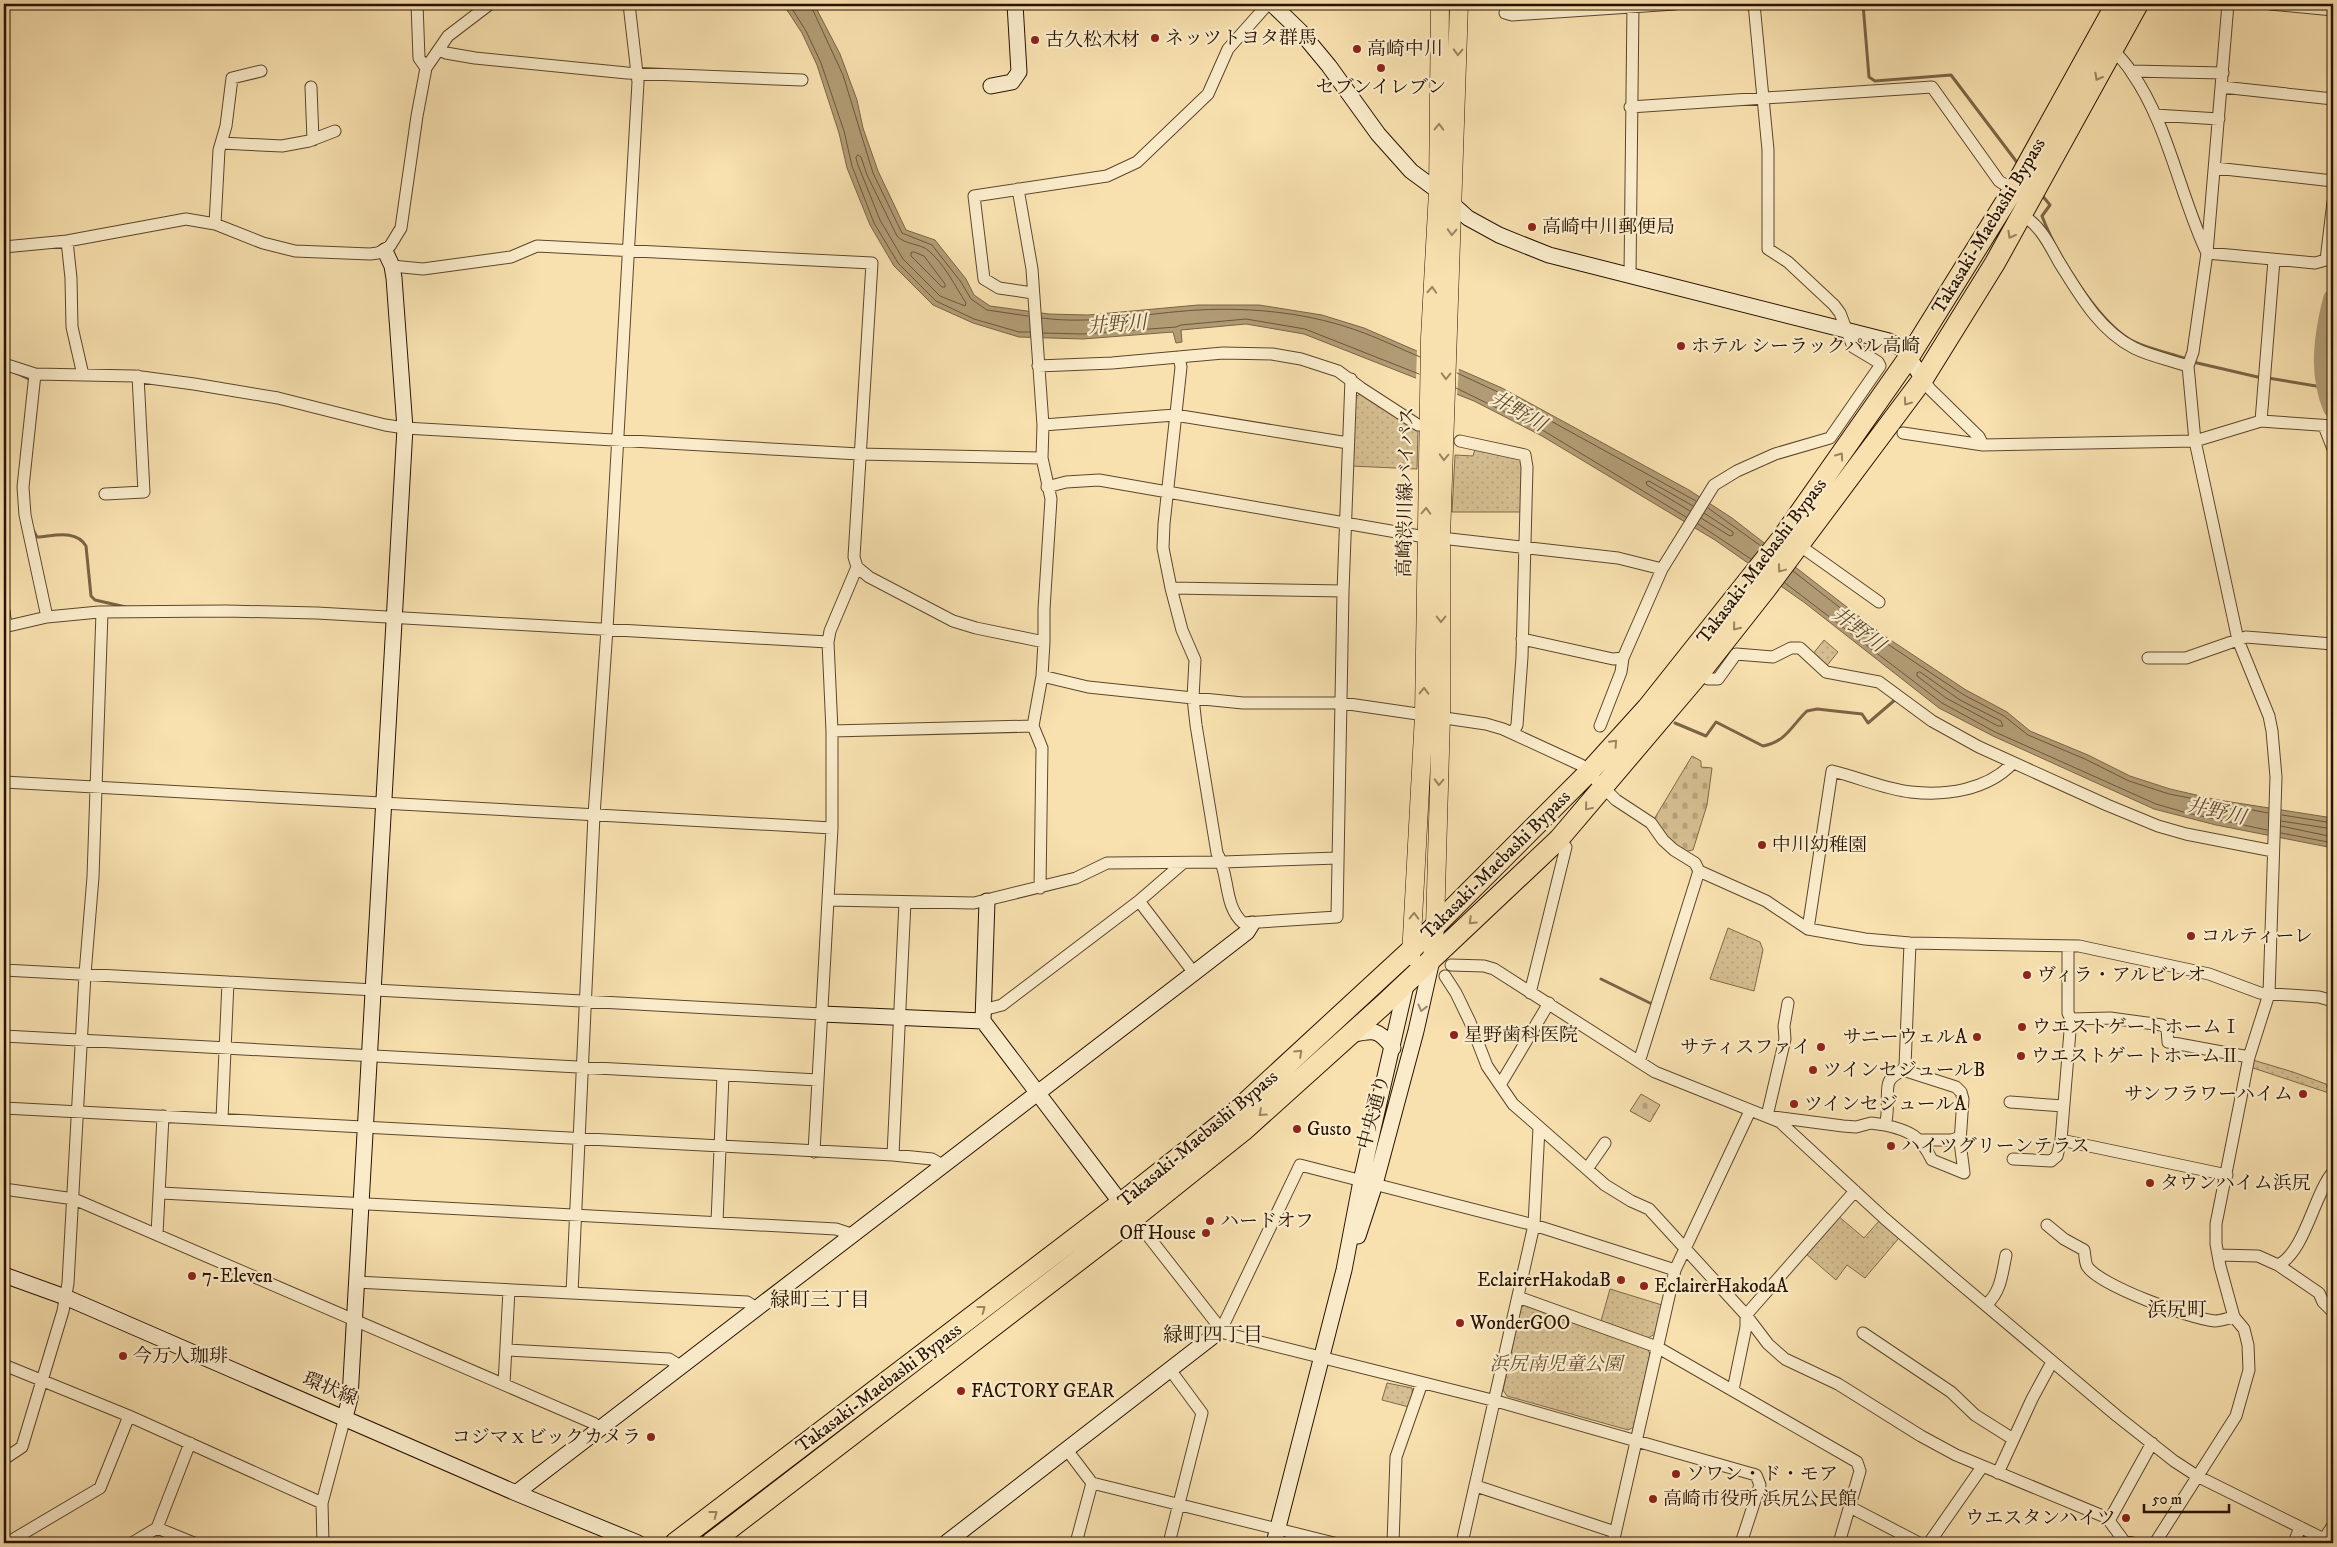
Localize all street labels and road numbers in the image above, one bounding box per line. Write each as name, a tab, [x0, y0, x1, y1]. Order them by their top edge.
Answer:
street label: Takasaki-Maebashi Bypass	[1927, 134, 2051, 318]
street label: 高崎渋川線バイパス	[1393, 406, 1419, 578]
street label: Takasaki-Maebashi Bypass	[1692, 474, 1832, 648]
street label: Takasaki-Maebashi Bypass	[1417, 786, 1575, 944]
street label: Takasaki-Maebashi Bypass	[1113, 1065, 1283, 1213]
street label: 中央通り	[1353, 1072, 1395, 1152]
street label: Takasaki-Maebashi Bypass	[792, 1318, 966, 1458]
street label: 環状線	[299, 1367, 361, 1411]

